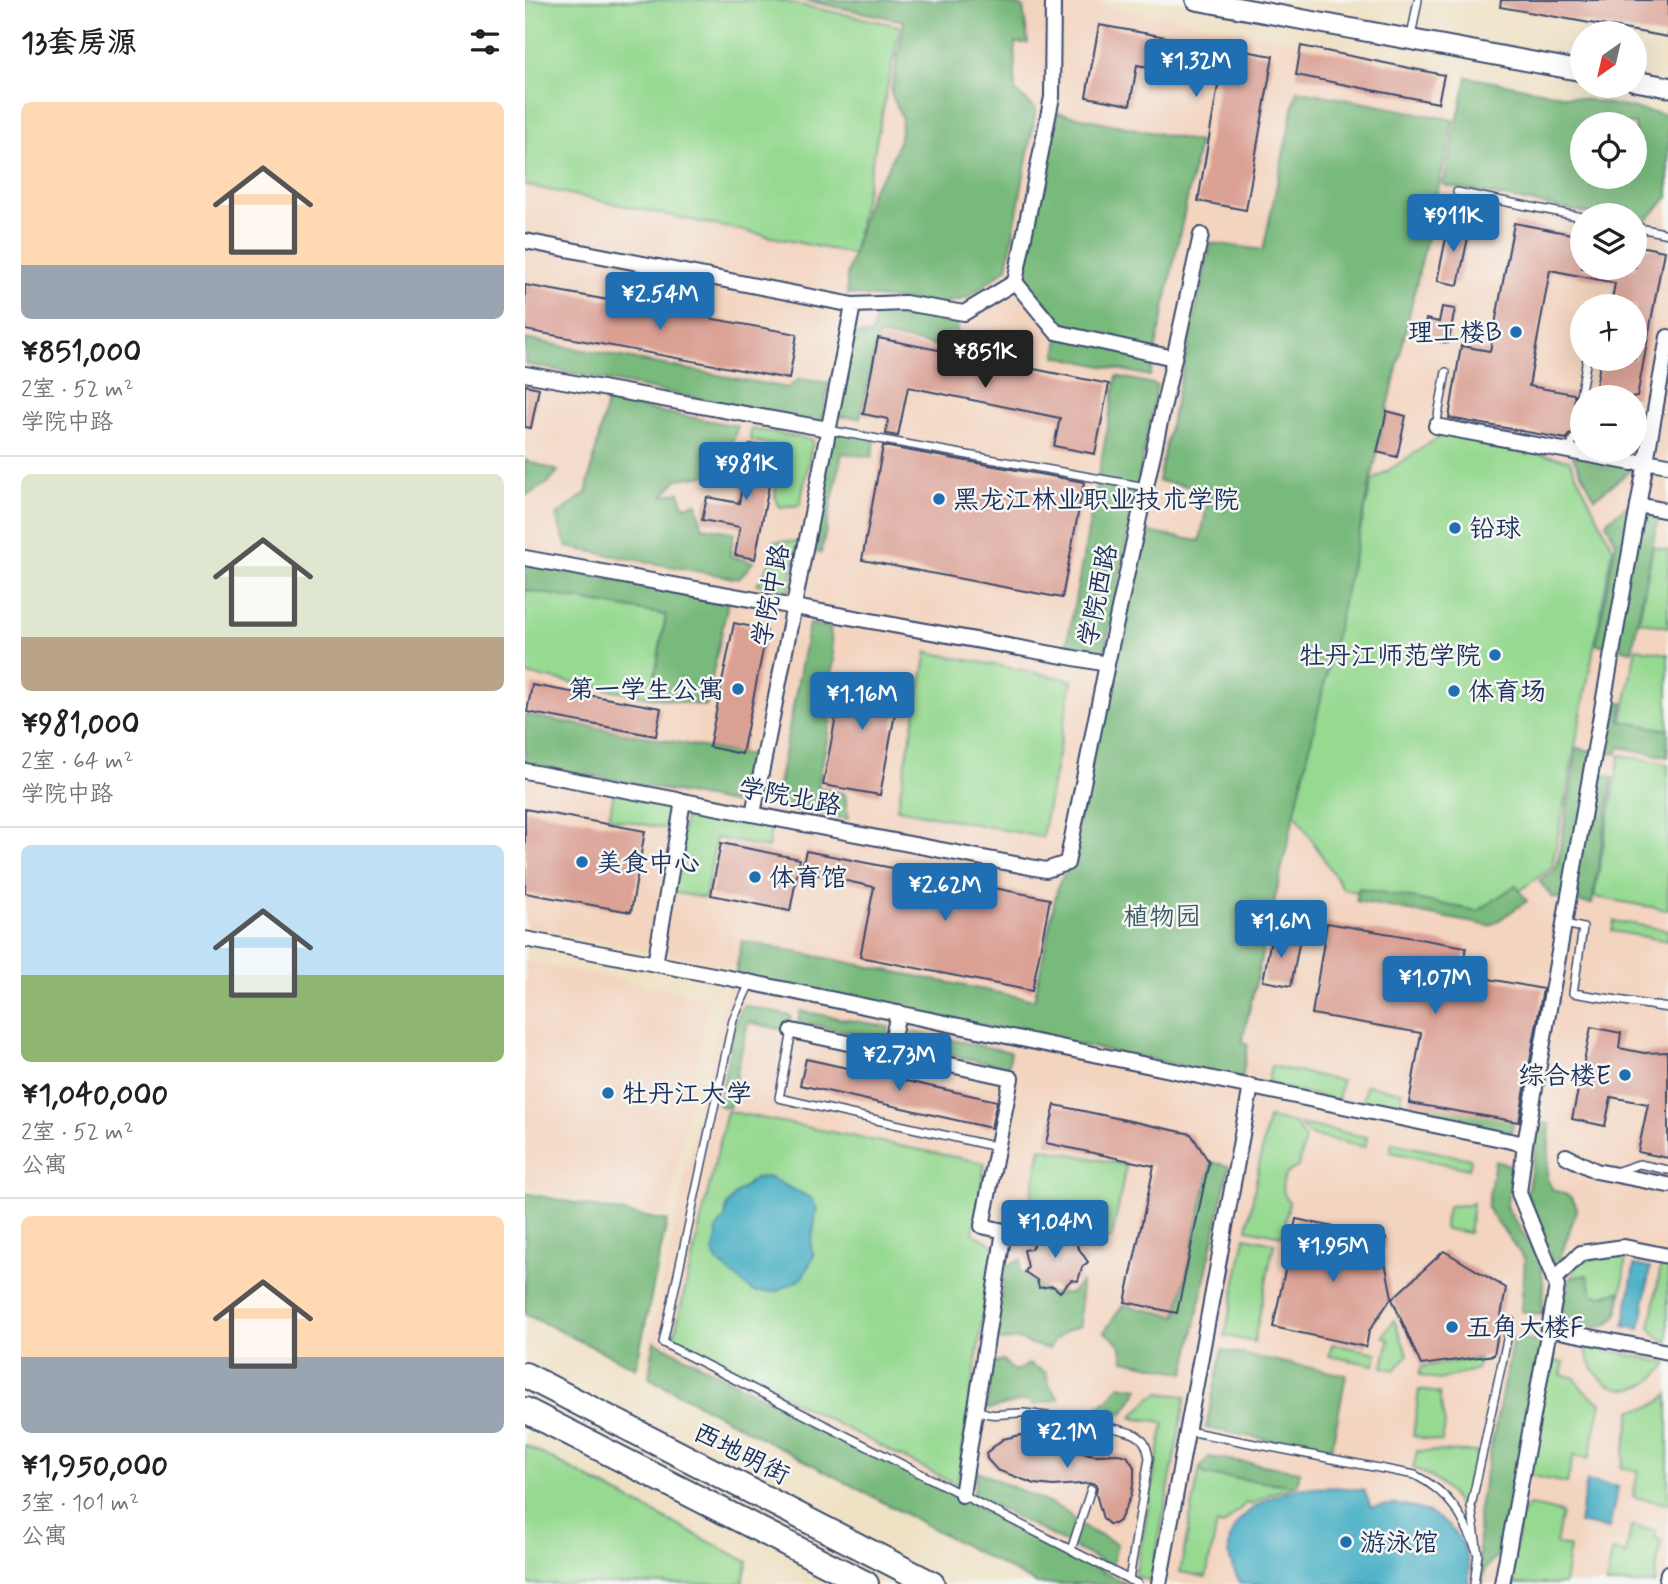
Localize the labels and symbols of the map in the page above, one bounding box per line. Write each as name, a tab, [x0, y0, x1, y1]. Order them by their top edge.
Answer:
north arrow	[1570, 21, 1647, 98]
pin: ¥1.32M	[1139, 40, 1253, 99]
pin: ¥911K	[1404, 194, 1502, 254]
pin: ¥2.54M	[603, 272, 717, 332]
place label: 理工楼B	[1408, 317, 1502, 351]
marker: 理工楼B	[1508, 324, 1524, 340]
pin: ¥851K	[936, 330, 1034, 390]
pin: ¥981K	[697, 442, 795, 502]
place label: 黑龙江林业职业技术学院	[953, 484, 1239, 518]
marker: 黑龙江林业职业技术学院	[931, 491, 947, 507]
place label: 铅球	[1469, 513, 1521, 547]
marker: 铅球	[1447, 520, 1463, 536]
street label: 学院中路	[745, 541, 799, 650]
street label: 学院西路	[1072, 541, 1126, 650]
place label: 牡丹江师范学院	[1299, 640, 1481, 674]
marker: 牡丹江师范学院	[1487, 647, 1503, 663]
pin: ¥1.16M	[805, 672, 919, 732]
place label: 第一学生公寓	[568, 674, 724, 708]
place label: 体育场	[1468, 676, 1546, 710]
marker: 第一学生公寓	[730, 681, 746, 697]
marker: 体育场	[1446, 683, 1462, 699]
street label: 学院北路	[735, 771, 844, 825]
place label: 美食中心	[596, 847, 700, 881]
marker: 美食中心	[574, 854, 590, 870]
place label: 体育馆	[769, 862, 847, 896]
pin: ¥2.62M	[888, 864, 1002, 923]
marker: 体育馆	[747, 869, 763, 885]
pin: ¥1.6M	[1232, 900, 1330, 960]
park label: 植物园	[1123, 901, 1201, 935]
pin: ¥1.07M	[1378, 956, 1492, 1016]
pin: ¥2.73M	[842, 1034, 956, 1093]
place label: 综合楼E	[1518, 1060, 1611, 1094]
marker: 综合楼E	[1617, 1067, 1633, 1083]
place label: 牡丹江大学	[622, 1078, 752, 1112]
marker: 牡丹江大学	[600, 1085, 616, 1101]
pin: ¥1.04M	[998, 1200, 1112, 1260]
pin: ¥1.95M	[1276, 1224, 1390, 1284]
place label: 五角大楼F	[1466, 1312, 1584, 1346]
marker: 五角大楼F	[1444, 1319, 1460, 1335]
pin: ¥2.1M	[1018, 1410, 1116, 1470]
street label: 西地明街	[687, 1416, 795, 1494]
place label: 游泳馆	[1360, 1527, 1438, 1561]
marker: 游泳馆	[1338, 1534, 1354, 1550]

